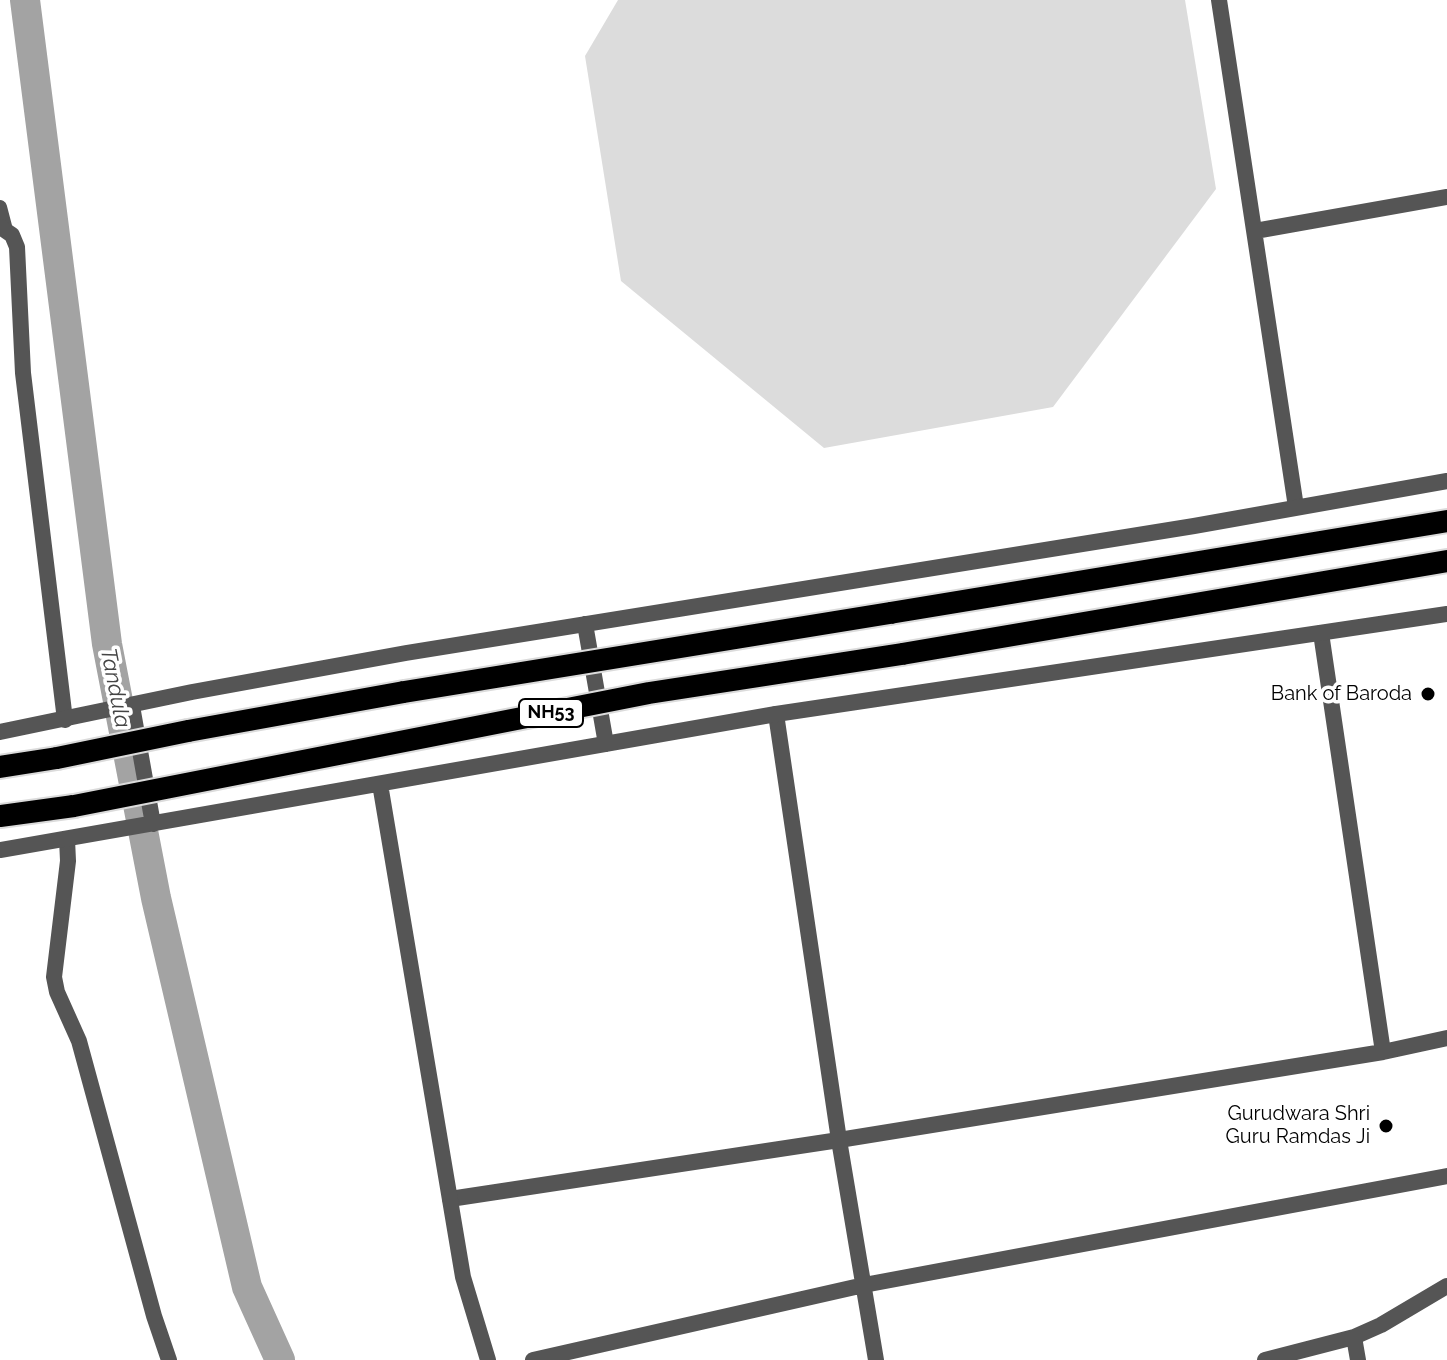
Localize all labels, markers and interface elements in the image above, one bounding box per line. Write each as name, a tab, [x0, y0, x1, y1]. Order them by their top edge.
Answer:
water label: Tandula	[94, 646, 136, 730]
place label: Bank of Baroda	[1271, 682, 1412, 706]
marker: Bank of Baroda	[1419, 685, 1437, 703]
road number: NH53	[519, 699, 583, 727]
place label: Gurudwara Shri Guru Ramdas Ji	[1226, 1102, 1370, 1149]
marker: Gurudwara Shri Guru Ramdas Ji	[1377, 1117, 1395, 1135]

